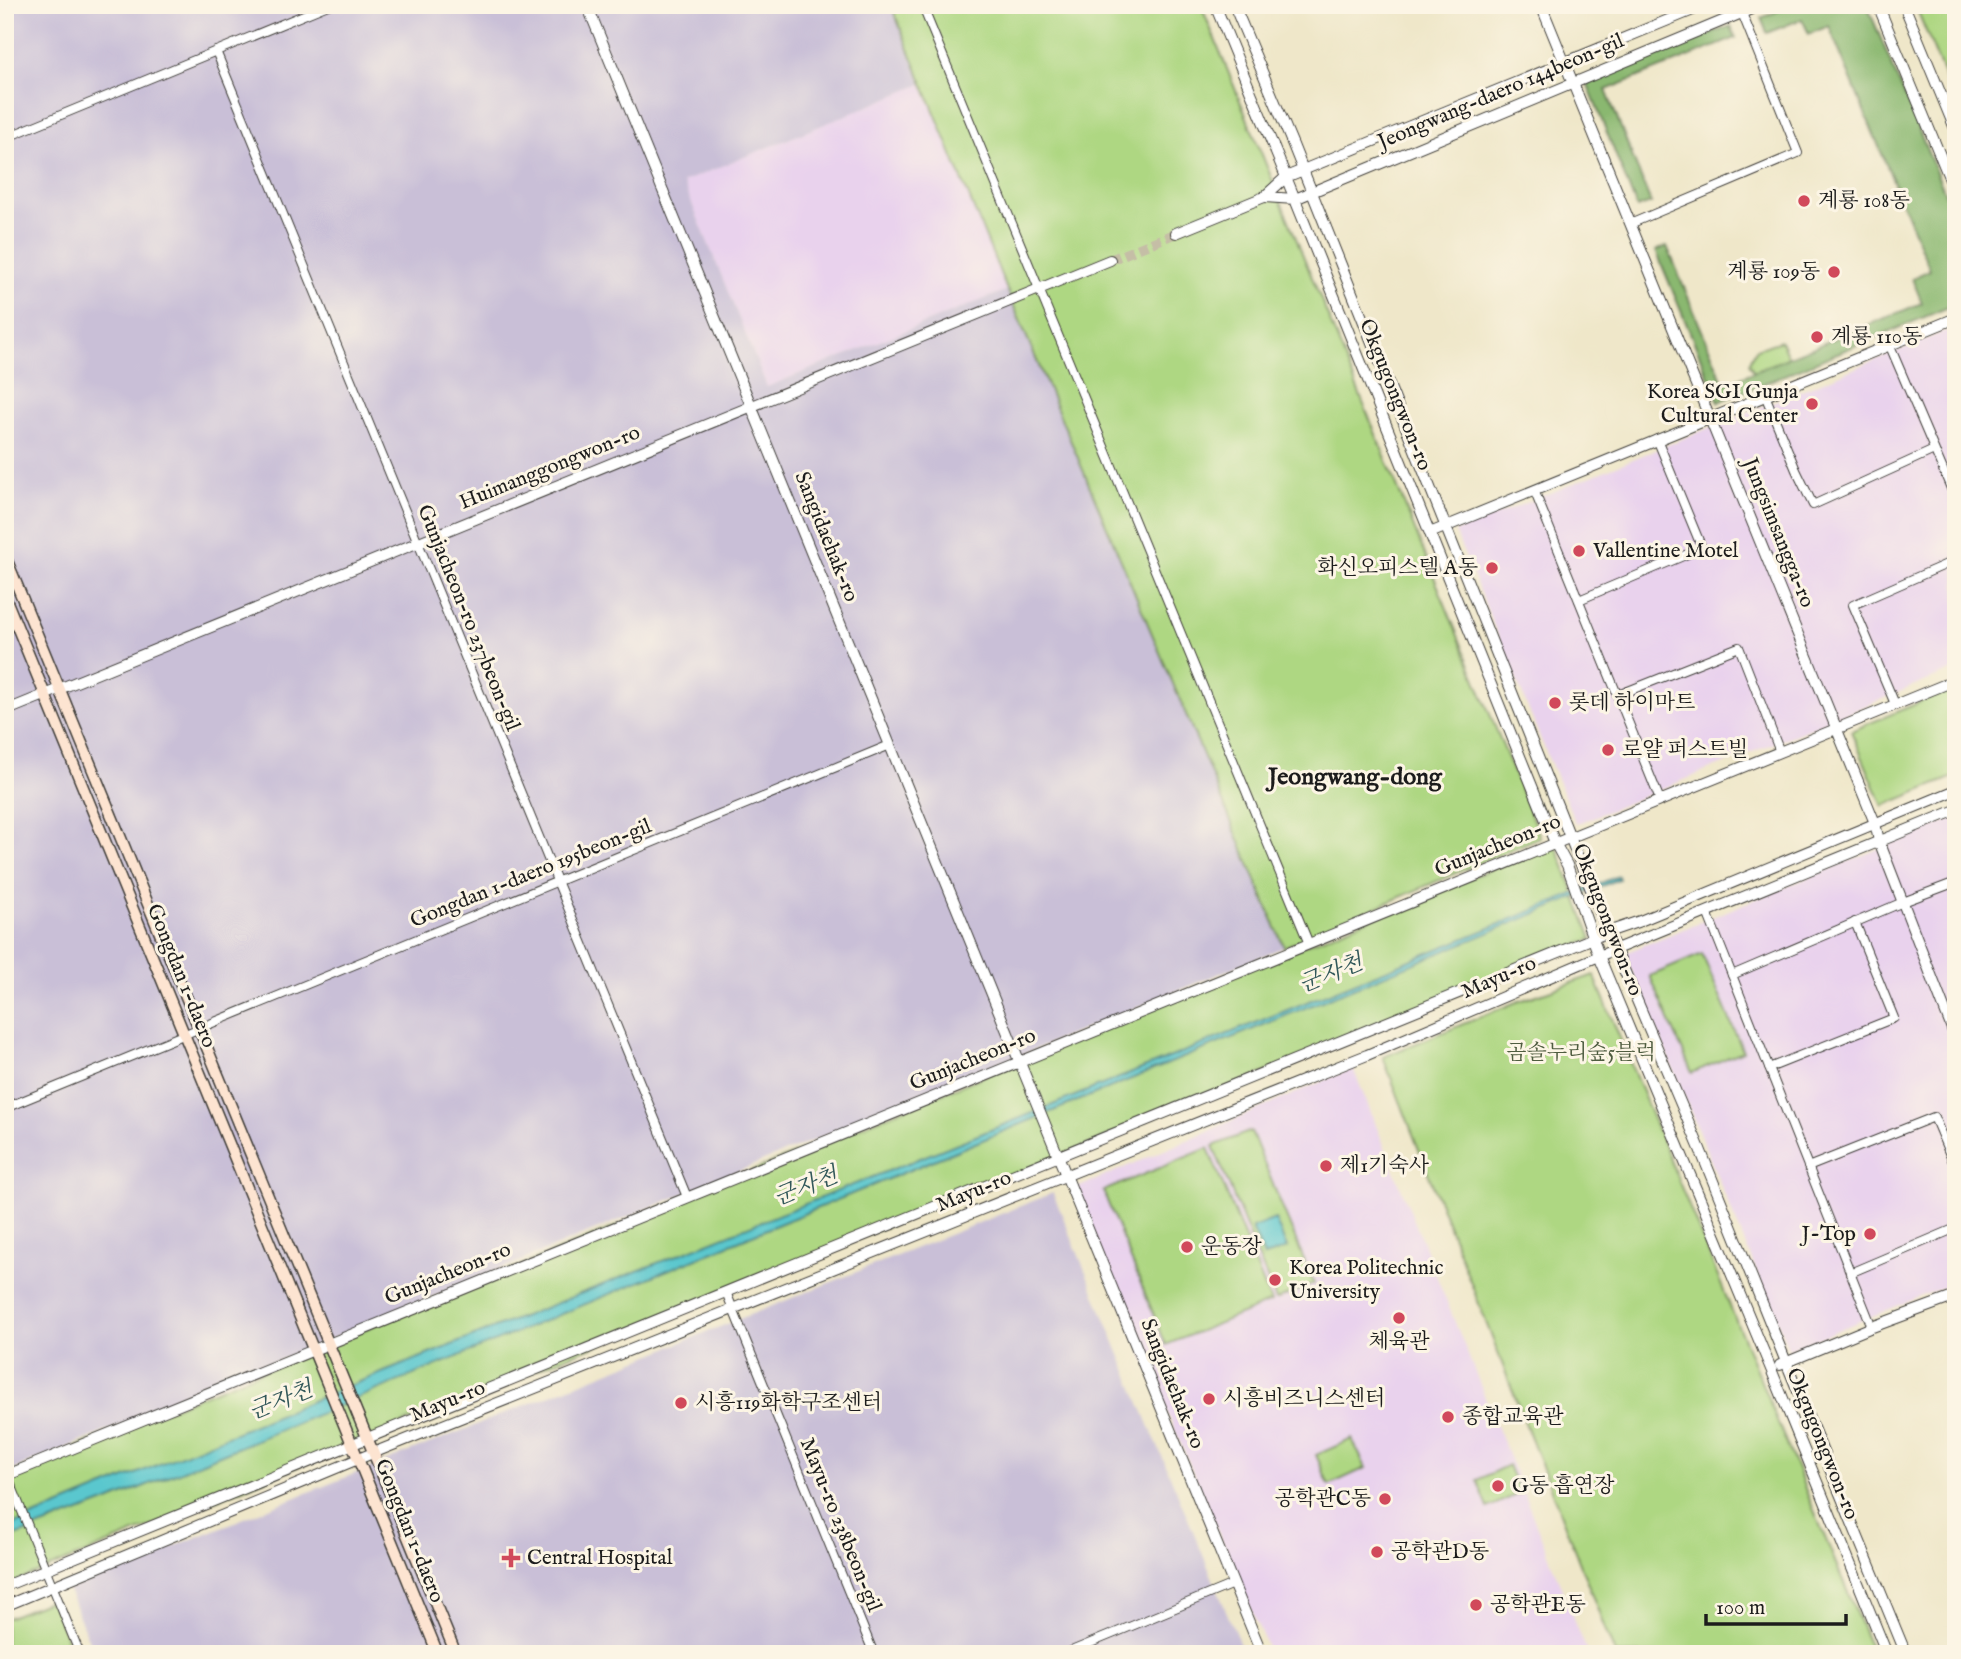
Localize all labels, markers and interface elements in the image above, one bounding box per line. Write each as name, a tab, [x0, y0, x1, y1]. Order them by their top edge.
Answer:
street label: Jeongwang-daero 144beon-gil	[1372, 28, 1628, 157]
place label: 계룡 108동	[1818, 188, 1910, 215]
marker: 계룡 108동	[1796, 193, 1812, 209]
place label: 계룡 109동	[1727, 259, 1820, 286]
marker: 계룡 109동	[1826, 264, 1842, 280]
street label: Okgugongwon-ro	[1352, 315, 1438, 475]
place label: 계룡 110동	[1831, 324, 1922, 351]
marker: 계룡 110동	[1809, 329, 1825, 345]
place label: Korea SGI Gunja Cultural Center	[1647, 379, 1799, 430]
marker: Korea SGI Gunja Cultural Center	[1804, 396, 1820, 412]
street label: Huimanggongwon-ro	[456, 419, 644, 517]
street label: Jungsimsangga-ro	[1735, 452, 1820, 612]
street label: Sangidaehak-ro	[788, 468, 864, 606]
street label: Gunjacheon-ro 237beon-gil	[410, 501, 526, 735]
place label: Vallentine Motel	[1592, 538, 1739, 565]
marker: Vallentine Motel	[1571, 543, 1587, 559]
place label: 화신오피스텔 A동	[1317, 555, 1478, 582]
marker: 화신오피스텔 A동	[1484, 560, 1500, 576]
place label: 롯데 하이마트	[1569, 690, 1695, 717]
marker: 롯데 하이마트	[1547, 695, 1563, 711]
place label: 로얄 퍼스트빌	[1622, 737, 1748, 764]
marker: 로얄 퍼스트빌	[1600, 742, 1616, 758]
district label: Jeongwang-dong	[1265, 762, 1443, 793]
street label: Gunjacheon-ro	[1431, 808, 1565, 884]
street label: Gongdan 1-daero 195beon-gil	[406, 813, 656, 935]
street label: Okgugongwon-ro	[1566, 840, 1648, 1000]
street label: Gongdan 1-daero	[140, 900, 222, 1052]
water label: 군자천	[1295, 947, 1369, 1000]
street label: Mayu-ro	[1458, 950, 1540, 1006]
street label: Gunjacheon-ro	[906, 1022, 1040, 1098]
park label: 곰솔누리숲5블럭	[1506, 1040, 1656, 1067]
place label: 제1기숙사	[1340, 1153, 1430, 1180]
marker: 제1기숙사	[1318, 1158, 1334, 1174]
water label: 군자천	[770, 1160, 844, 1213]
street label: Mayu-ro	[932, 1165, 1016, 1219]
place label: J-Top	[1800, 1221, 1856, 1248]
marker: J-Top	[1862, 1226, 1878, 1242]
place label: 운동장	[1201, 1234, 1263, 1261]
street label: Gunjacheon-ro	[381, 1236, 515, 1312]
marker: 운동장	[1179, 1239, 1195, 1255]
place label: Korea Politechnic University	[1289, 1255, 1443, 1306]
marker: Korea Politechnic University	[1267, 1272, 1283, 1288]
marker: 체육관	[1391, 1310, 1407, 1326]
street label: Sangidaehak-ro	[1134, 1315, 1210, 1453]
place label: 체육관	[1369, 1329, 1430, 1356]
street label: Okgugongwon-ro	[1779, 1364, 1865, 1524]
water label: 군자천	[245, 1374, 319, 1427]
street label: Mayu-ro	[406, 1375, 490, 1429]
place label: 시흥비즈니스센터	[1223, 1386, 1385, 1413]
place label: 시흥119화학구조센터	[695, 1390, 882, 1417]
marker: 시흥비즈니스센터	[1201, 1391, 1217, 1407]
marker: 시흥119화학구조센터	[673, 1395, 689, 1411]
place label: 종합교육관	[1462, 1404, 1564, 1431]
marker: 종합교육관	[1440, 1409, 1456, 1425]
street label: Mayu-ro 238beon-gil	[793, 1434, 887, 1616]
street label: Gongdan 1-daero	[368, 1455, 450, 1607]
place label: G동 흡연장	[1512, 1473, 1615, 1500]
marker: G동 흡연장	[1490, 1478, 1506, 1494]
place label: 공학관C동	[1275, 1486, 1371, 1513]
marker: 공학관C동	[1377, 1491, 1393, 1507]
place label: 공학관D동	[1391, 1539, 1489, 1566]
marker: 공학관D동	[1369, 1544, 1385, 1560]
place label: Central Hospital	[527, 1545, 673, 1572]
marker: Central Hospital	[501, 1548, 521, 1568]
scale bar	[1706, 1582, 1846, 1626]
place label: 공학관E동	[1490, 1592, 1586, 1619]
text: 100 m	[1716, 1595, 1765, 1622]
marker: 공학관E동	[1468, 1597, 1484, 1613]

